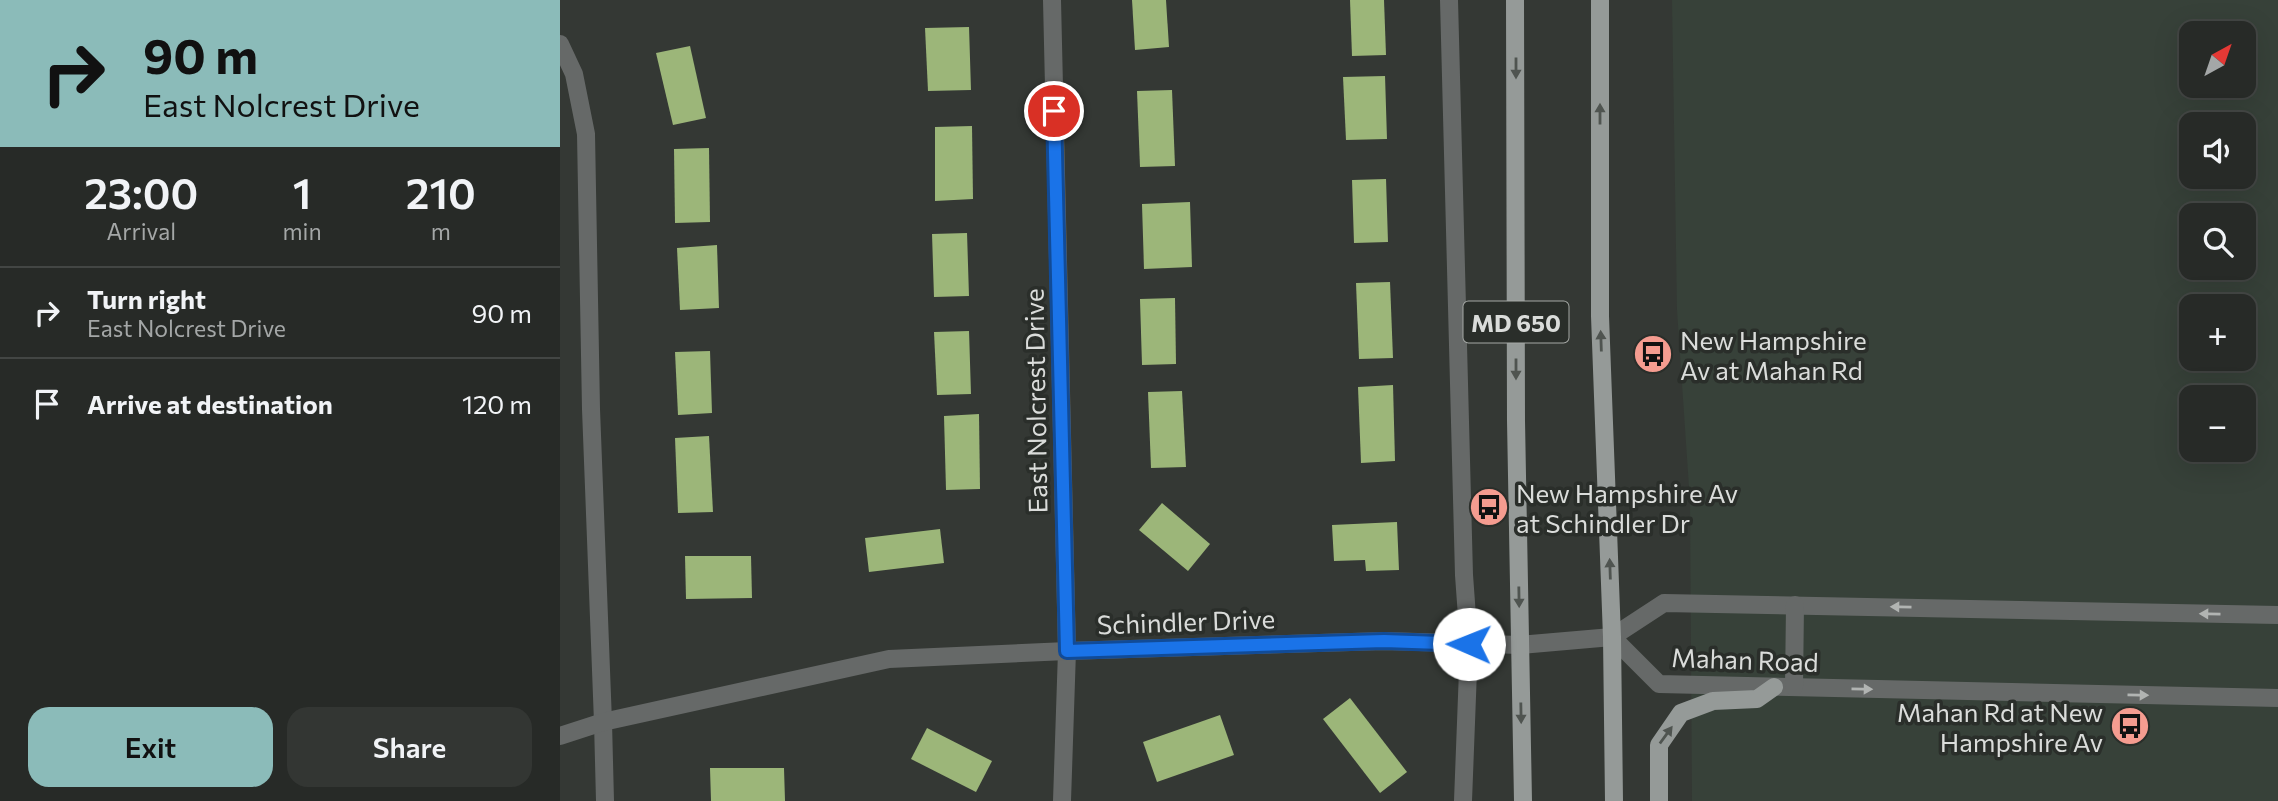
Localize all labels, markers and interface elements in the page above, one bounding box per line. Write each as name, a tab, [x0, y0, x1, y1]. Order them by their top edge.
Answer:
north arrow	[2179, 21, 2256, 98]
map controls	[2179, 21, 2256, 462]
text: 90 m	[143, 24, 258, 84]
icon: right	[28, 28, 119, 119]
one-way arrow	[1510, 57, 1522, 79]
pin	[1024, 81, 1084, 141]
text: East Nolcrest Drive	[143, 84, 420, 124]
icon: arrive	[1035, 92, 1073, 130]
one-way arrow	[1594, 103, 1606, 125]
button: sound	[2179, 112, 2256, 189]
text: 23:00	[84, 166, 198, 218]
text: 1	[293, 166, 311, 218]
text: 210	[406, 166, 476, 218]
button: search	[2179, 203, 2256, 280]
text: Arrival	[106, 217, 176, 245]
text: min	[282, 217, 322, 245]
text: m	[431, 217, 451, 245]
text: Turn right	[87, 283, 206, 314]
street label: East Nolcrest Drive	[1018, 288, 1052, 514]
icon: right	[28, 294, 66, 332]
button: +	[2179, 294, 2256, 371]
text: 90 m	[472, 297, 532, 328]
road number: MD 650	[1464, 302, 1569, 342]
text: East Nolcrest Drive	[87, 314, 286, 342]
place label: New Hampshire Av at Mahan Rd	[1680, 324, 1867, 385]
one-way arrow	[1596, 330, 1607, 352]
bus stop icon: New Hampshire Av at Mahan Rd	[1632, 333, 1674, 375]
one-way arrow	[1510, 358, 1522, 380]
icon: arrive	[28, 385, 66, 423]
button: −	[2179, 385, 2256, 462]
text: Arrive at destination	[87, 388, 333, 419]
text: 120 m	[462, 388, 532, 419]
place label: New Hampshire Av at Schindler Dr	[1516, 477, 1738, 538]
bus stop icon: New Hampshire Av at Schindler Dr	[1468, 486, 1510, 528]
one-way arrow	[1604, 557, 1615, 579]
one-way arrow	[1513, 586, 1525, 608]
street label: Schindler Drive	[1096, 602, 1276, 640]
one-way arrow	[1889, 602, 1911, 613]
position arrow	[1432, 607, 1506, 681]
one-way arrow	[2199, 608, 2221, 620]
street label: Mahan Road	[1671, 641, 1819, 677]
one-way arrow	[1852, 683, 1874, 694]
one-way arrow	[2127, 689, 2149, 701]
place label: Mahan Rd at New Hampshire Av	[1897, 696, 2103, 757]
one-way arrow	[1516, 702, 1527, 724]
bus stop icon: Mahan Rd at New Hampshire Av	[2109, 705, 2151, 747]
button: Exit	[28, 707, 273, 787]
button: Share	[287, 707, 532, 787]
one-way arrow	[1659, 726, 1673, 744]

